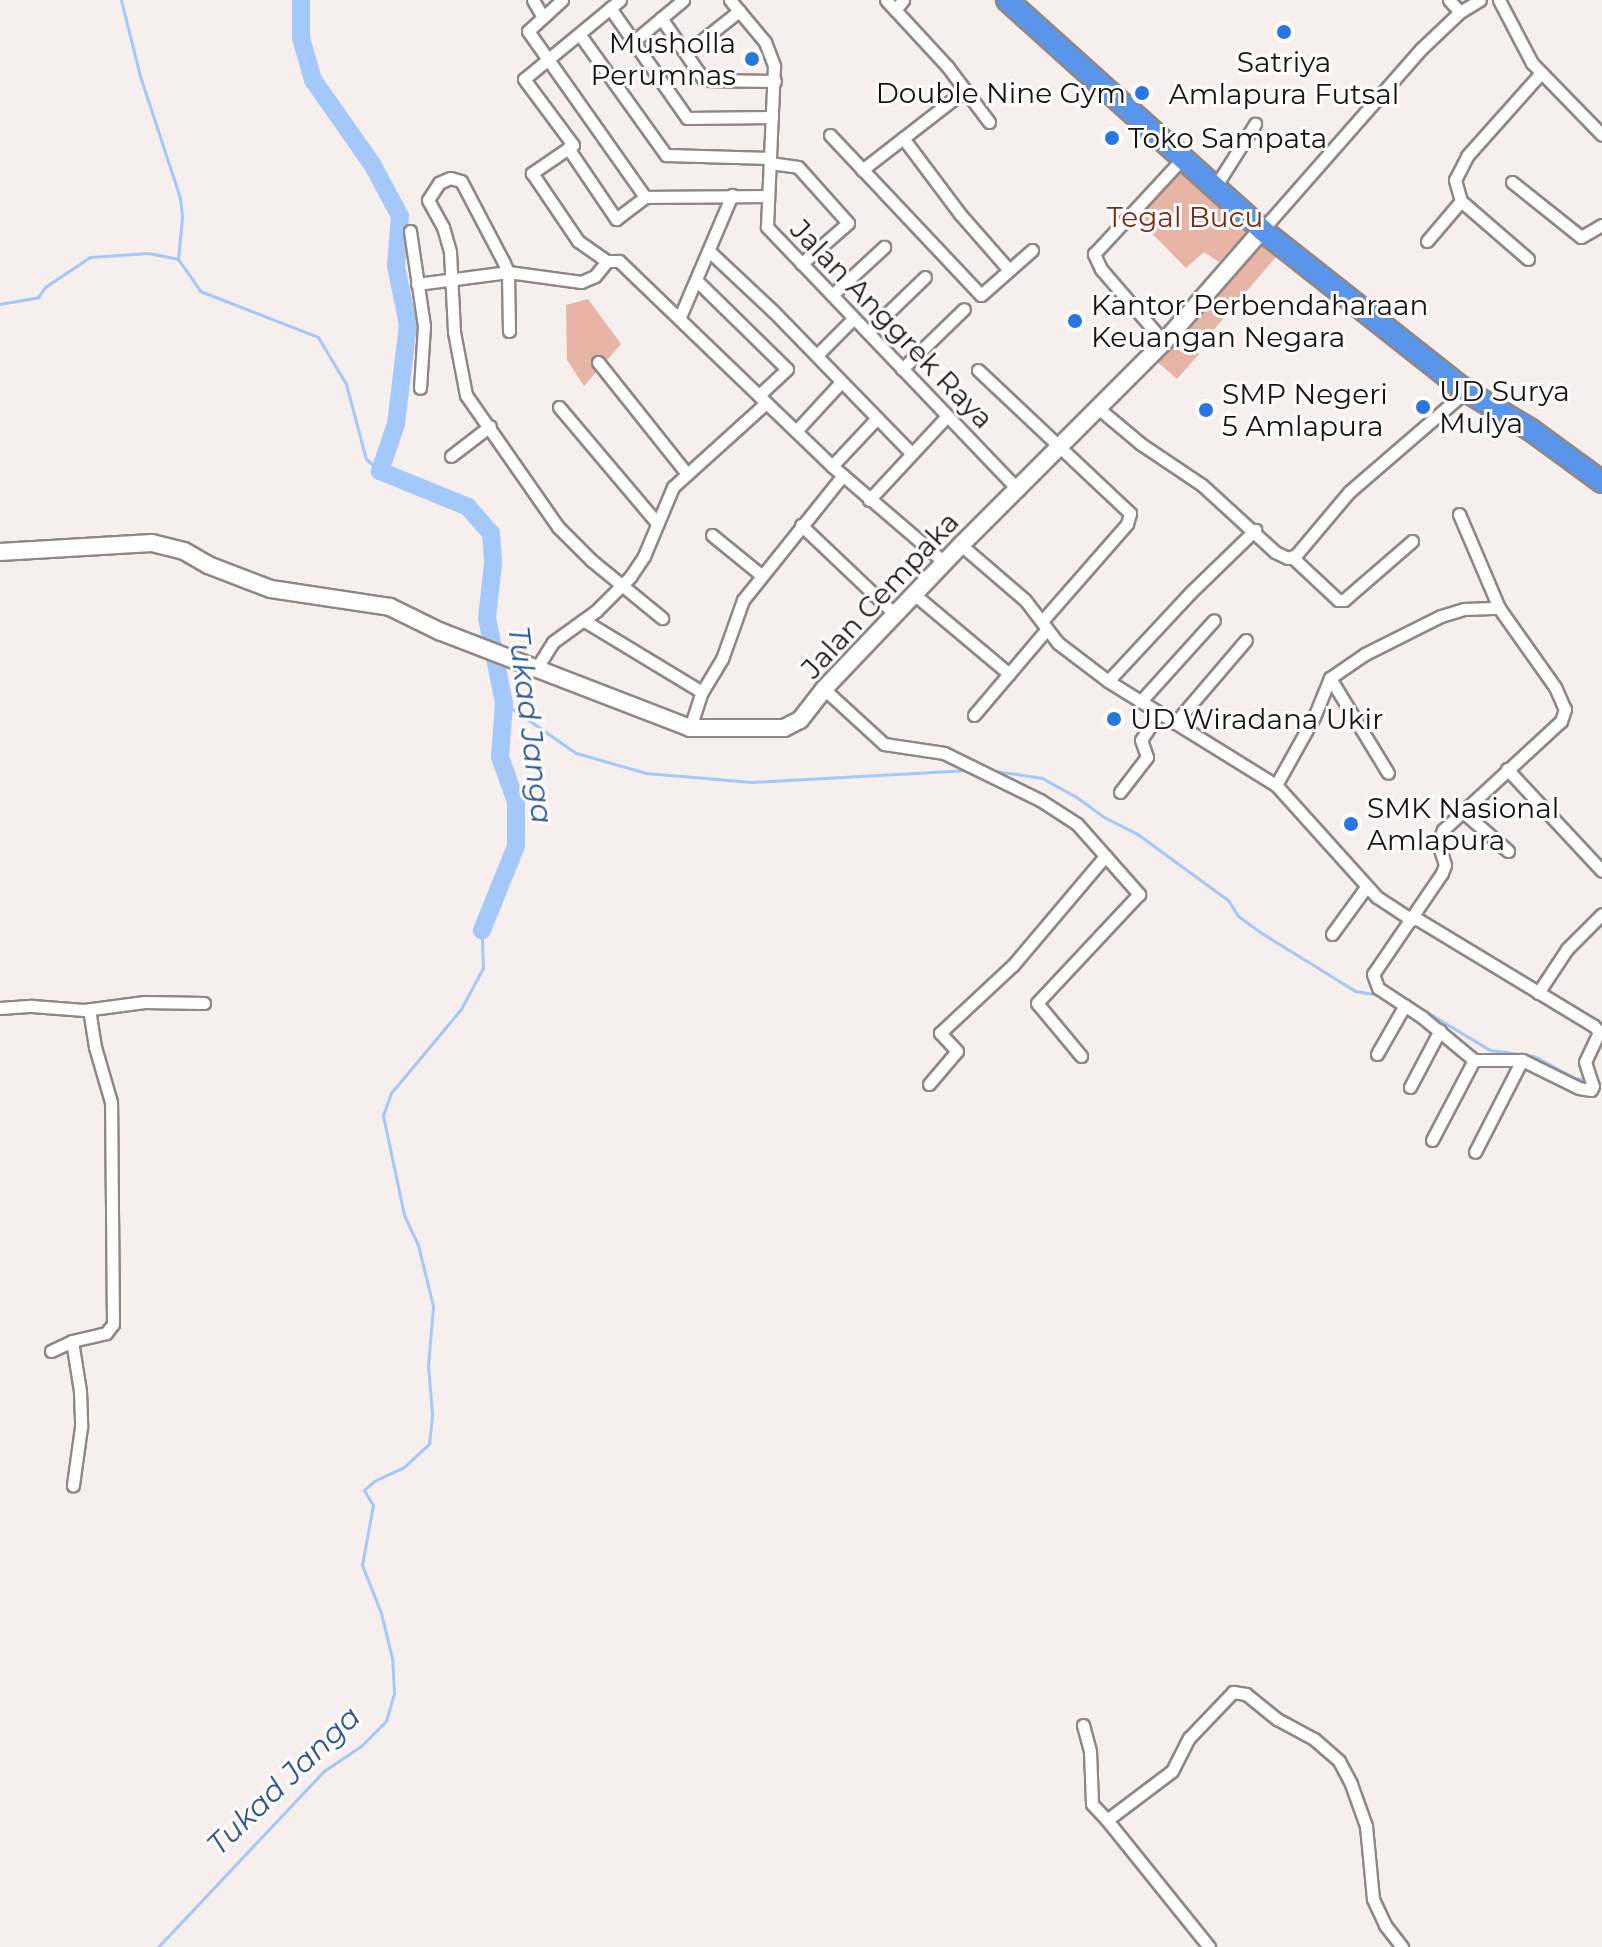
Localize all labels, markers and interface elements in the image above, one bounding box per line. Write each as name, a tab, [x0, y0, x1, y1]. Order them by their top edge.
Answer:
marker: Satriya Amlapura Futsal	[1275, 23, 1293, 41]
place label: Musholla Perumnas	[590, 26, 736, 92]
place label: Satriya Amlapura Futsal	[1169, 45, 1399, 111]
marker: Musholla Perumnas	[743, 50, 761, 68]
place label: Double Nine Gym	[876, 76, 1126, 110]
marker: Double Nine Gym	[1133, 84, 1151, 102]
place label: Toko Sampata	[1128, 121, 1327, 155]
marker: Toko Sampata	[1103, 129, 1121, 147]
park label: Tegal Bucu	[1107, 200, 1263, 234]
street label: Jalan Anggrek Raya	[784, 213, 1000, 435]
place label: Kantor Perbendaharaan Keuangan Negara	[1091, 288, 1428, 354]
marker: Kantor Perbendaharaan Keuangan Negara	[1066, 312, 1084, 330]
place label: UD Surya Mulya	[1439, 374, 1570, 440]
place label: SMP Negeri 5 Amlapura	[1222, 377, 1388, 443]
marker: UD Surya Mulya	[1414, 398, 1432, 416]
marker: SMP Negeri 5 Amlapura	[1197, 401, 1215, 419]
street label: Jalan Cempaka	[794, 505, 966, 685]
water label: Tukad Janga	[500, 624, 560, 826]
place label: UD Wiradana Ukir	[1130, 702, 1383, 736]
marker: UD Wiradana Ukir	[1105, 710, 1123, 728]
place label: SMK Nasional Amlapura	[1367, 791, 1559, 857]
marker: SMK Nasional Amlapura	[1342, 815, 1360, 833]
water label: Tukad Janga	[200, 1699, 368, 1863]

